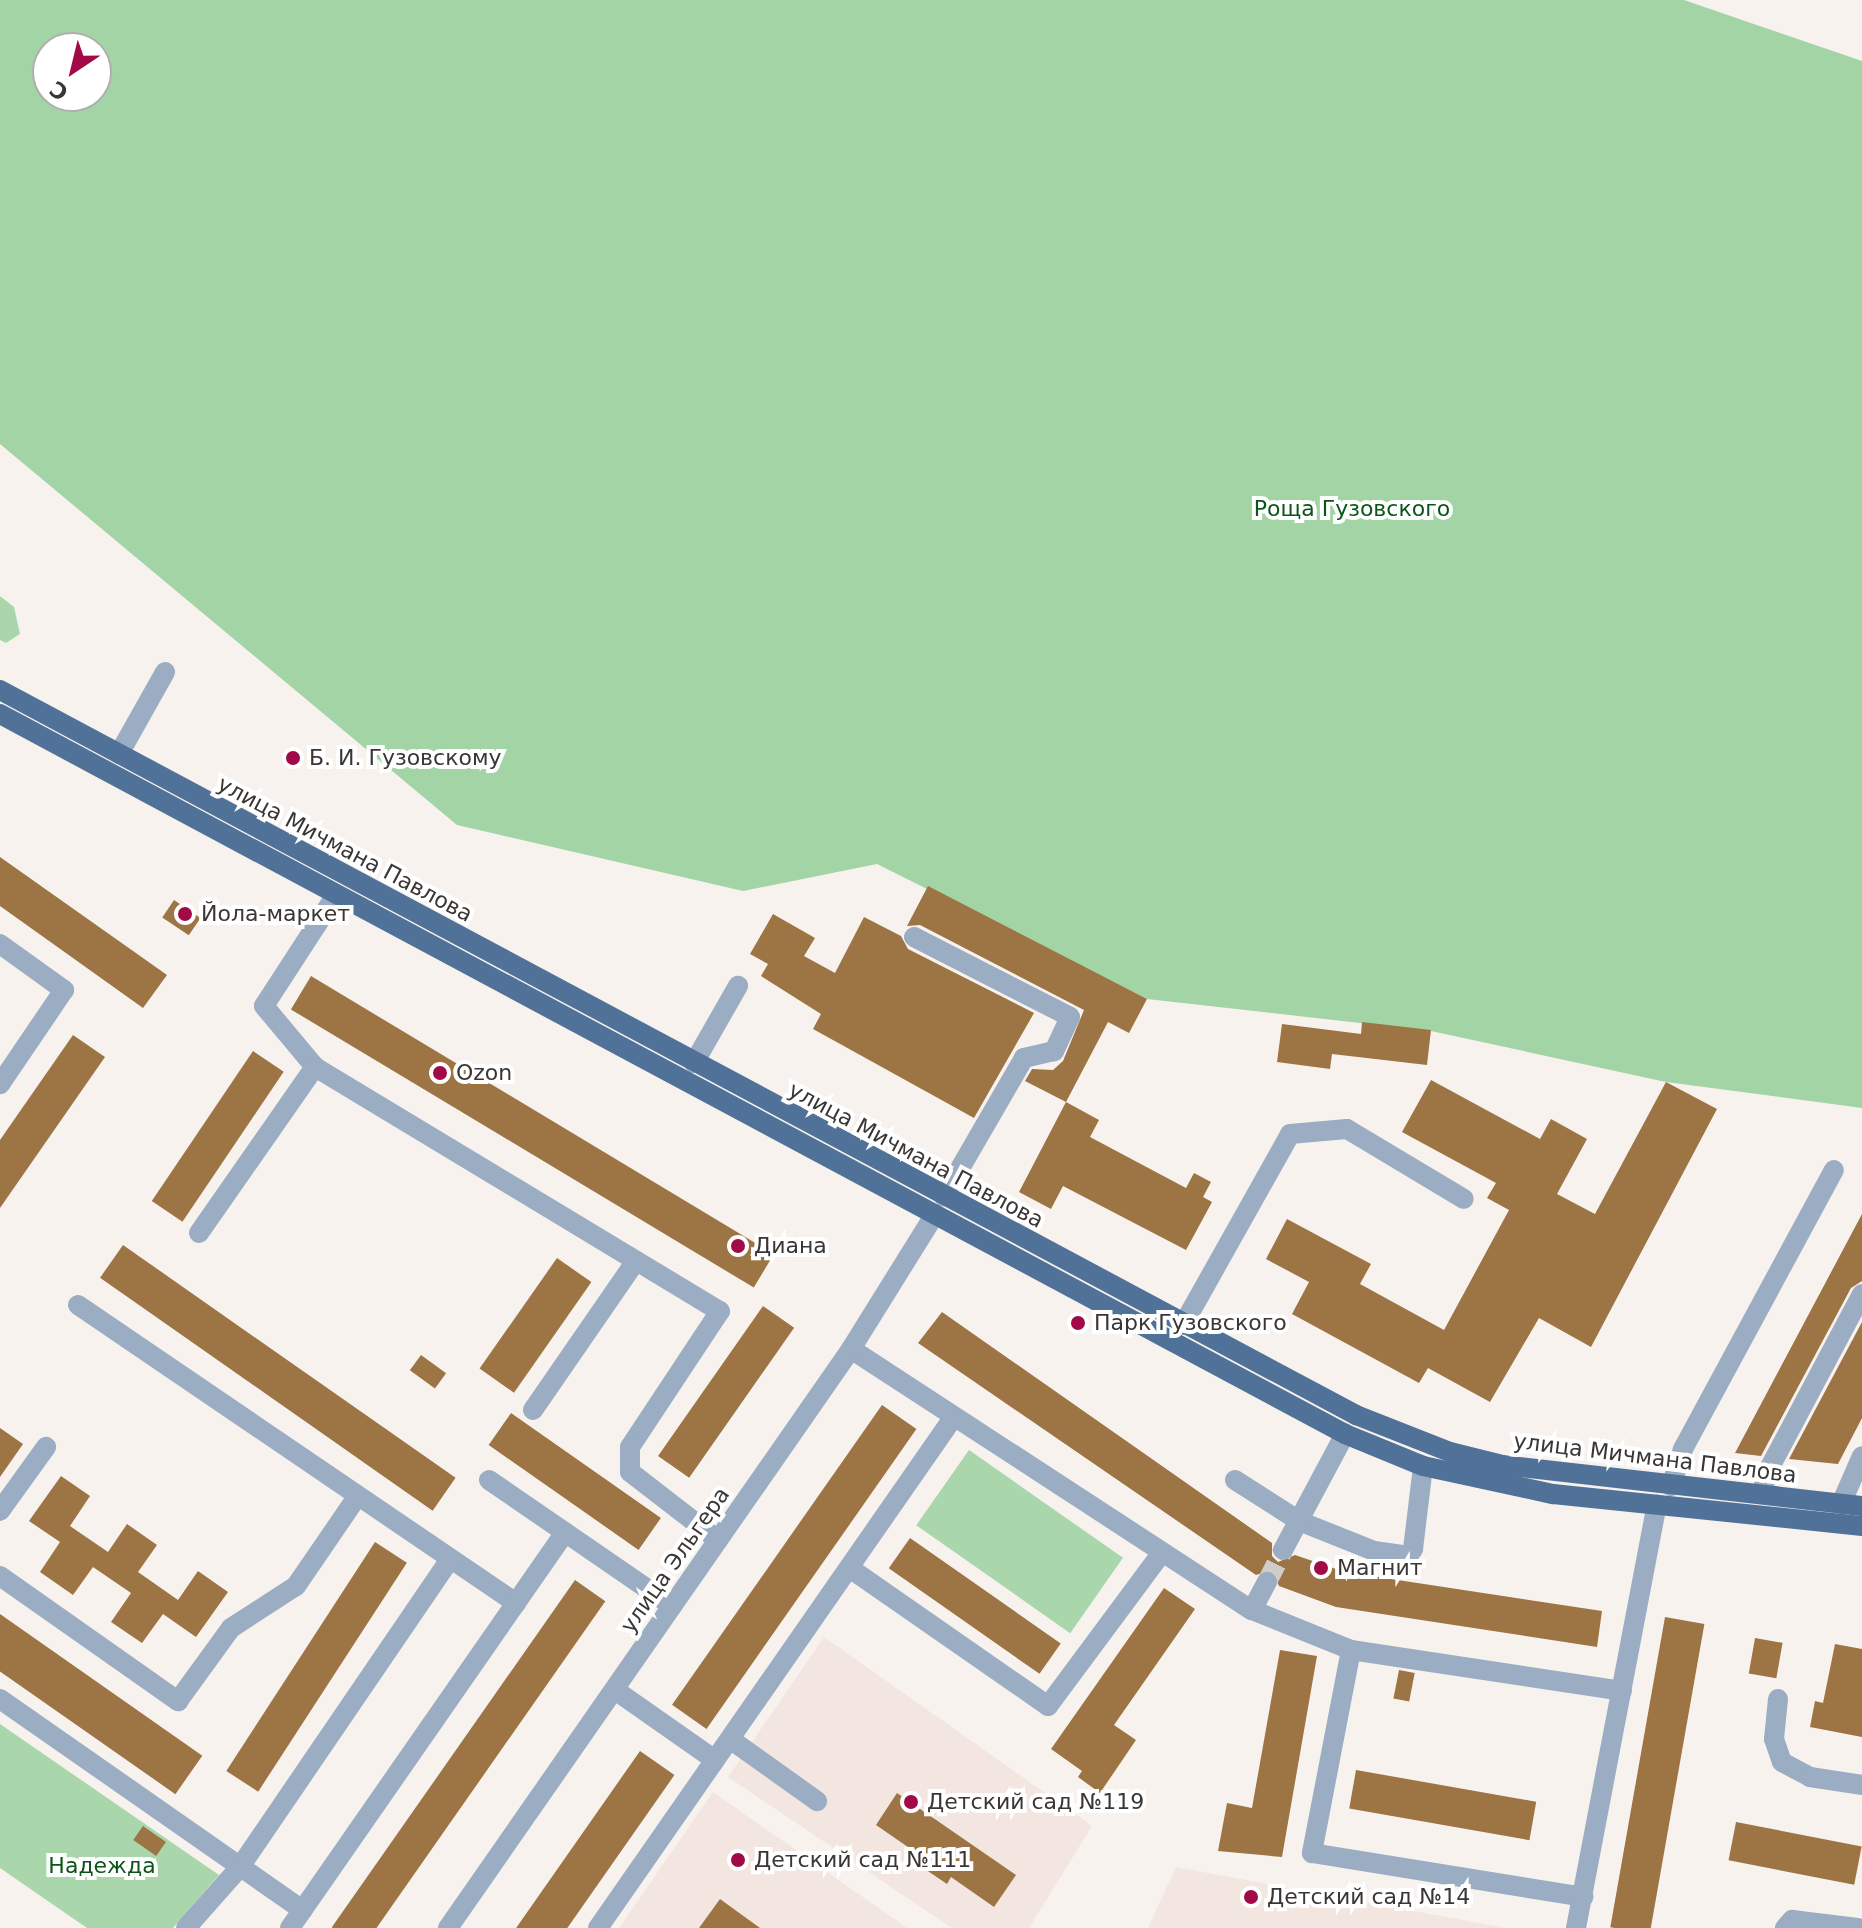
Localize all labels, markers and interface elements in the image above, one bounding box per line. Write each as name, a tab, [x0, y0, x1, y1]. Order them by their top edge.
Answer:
north arrow	[32, 32, 112, 112]
text: С	[45, 76, 73, 105]
park label: Роща Гузовского	[1254, 496, 1450, 522]
place label: Б. И. Гузовскому	[309, 745, 502, 771]
marker: Б. И. Гузовскому	[284, 749, 302, 767]
street label: улица Мичмана Павлова	[213, 770, 477, 928]
place label: Йола-маркет	[201, 901, 350, 927]
marker: Йола-маркет	[176, 905, 194, 923]
place label: Ozon	[456, 1060, 512, 1086]
marker: Ozon	[431, 1064, 449, 1082]
street label: улица Мичмана Павлова	[784, 1076, 1048, 1234]
place label: Диана	[754, 1233, 827, 1259]
marker: Диана	[729, 1237, 747, 1255]
place label: Парк Гузовского	[1094, 1310, 1287, 1336]
marker: Парк Гузовского	[1069, 1314, 1087, 1332]
street label: улица Мичмана Павлова	[1512, 1428, 1798, 1488]
street label: улица Эльгера	[615, 1482, 735, 1638]
place label: Магнит	[1337, 1555, 1423, 1581]
marker: Магнит	[1312, 1559, 1330, 1577]
place label: Детский сад №119	[927, 1789, 1144, 1815]
marker: Детский сад №119	[902, 1793, 920, 1811]
place label: Детский сад №111	[754, 1847, 971, 1873]
marker: Детский сад №111	[729, 1851, 747, 1869]
park label: Надежда	[48, 1853, 156, 1879]
place label: Детский сад №14	[1267, 1884, 1470, 1910]
marker: Детский сад №14	[1242, 1888, 1260, 1906]

